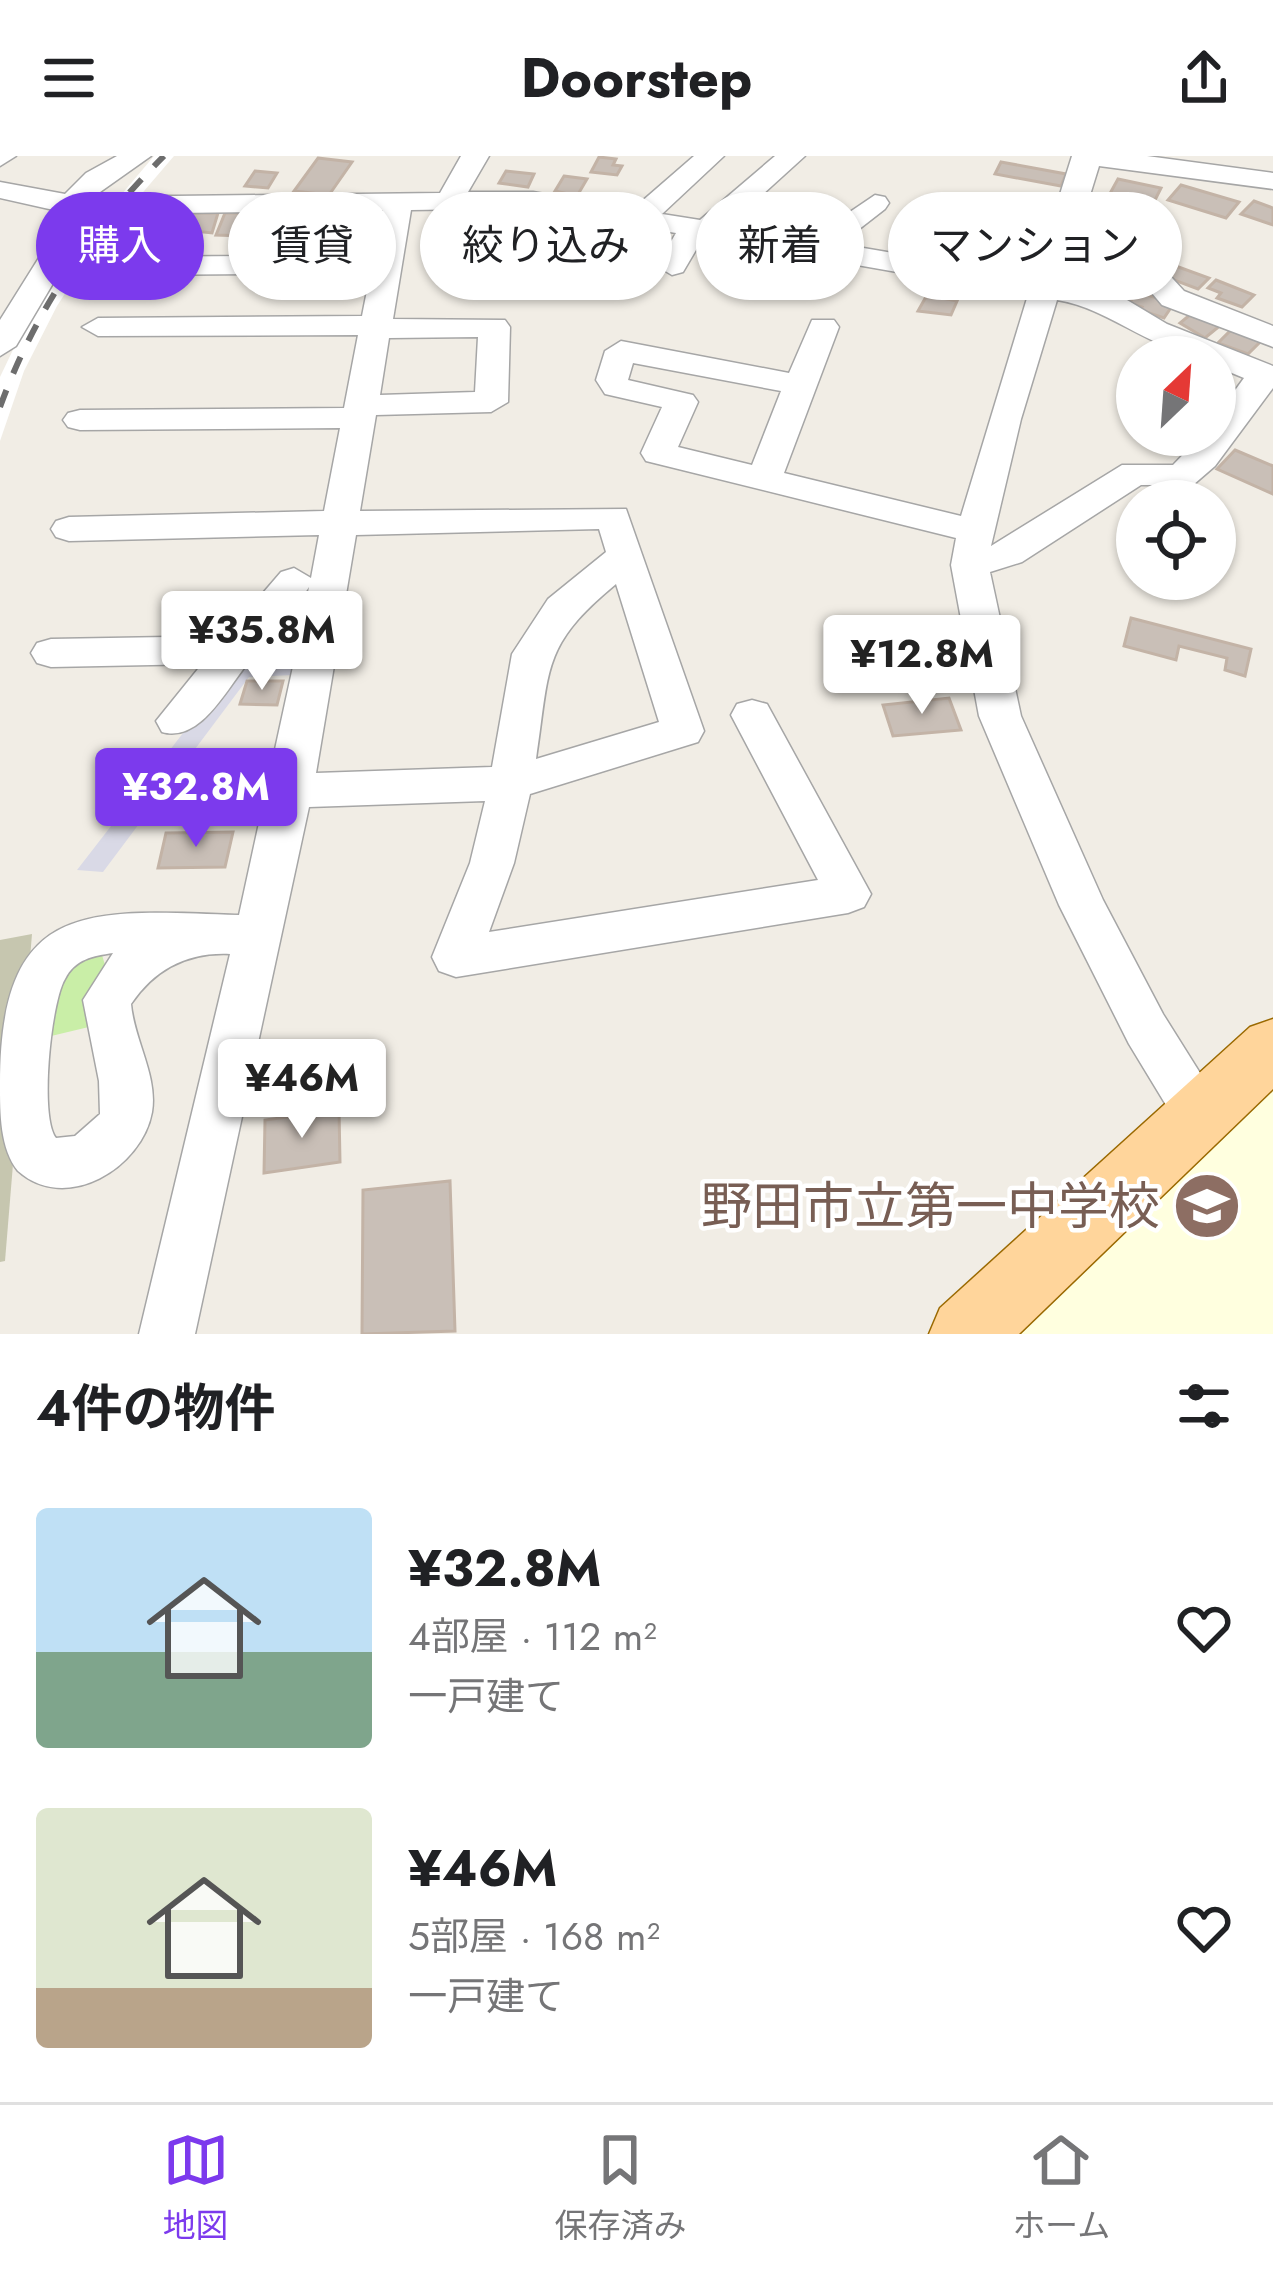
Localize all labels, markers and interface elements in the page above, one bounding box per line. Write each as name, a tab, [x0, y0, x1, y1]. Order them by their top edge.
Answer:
text: Doorstep	[521, 39, 752, 117]
icon: menu	[36, 45, 102, 111]
icon: share	[1171, 45, 1237, 111]
chip: 購入	[36, 192, 204, 300]
chip: 賃貸	[228, 192, 396, 300]
chip: 絞り込み	[420, 192, 672, 300]
chip: 新着	[696, 192, 864, 300]
chip: マンション	[888, 192, 1182, 300]
north arrow	[1116, 336, 1236, 456]
map controls	[1116, 336, 1236, 600]
button: locate	[1116, 480, 1236, 600]
pin: ¥35.8M	[164, 591, 360, 693]
text: ¥35.8M	[188, 601, 336, 658]
pin: ¥12.8M	[824, 615, 1020, 717]
text: ¥12.8M	[850, 625, 994, 682]
pin: ¥32.8M	[98, 748, 294, 850]
text: ¥32.8M	[122, 758, 270, 815]
pin: ¥46M	[231, 1039, 373, 1141]
text: ¥46M	[245, 1049, 359, 1106]
place label: 野田市立第一中学校	[701, 1169, 1160, 1243]
school or university icon: 野田市立第一中学校	[1172, 1171, 1242, 1241]
text: 4件の物件	[36, 1371, 276, 1445]
icon: filters	[1171, 1373, 1237, 1439]
text: ¥32.8M	[408, 1531, 601, 1605]
icon: home	[132, 1556, 276, 1700]
icon: heart	[1171, 1595, 1237, 1661]
text: 4部屋 · 112 m²	[408, 1608, 657, 1665]
text: 一戸建て	[408, 1668, 564, 1725]
text: ¥46M	[408, 1831, 557, 1905]
icon: home	[132, 1856, 276, 2000]
icon: heart	[1171, 1895, 1237, 1961]
text: 5部屋 · 168 m²	[408, 1908, 660, 1965]
text: 一戸建て	[408, 1968, 564, 2025]
tab: 地図	[163, 2127, 229, 2249]
tab: 保存済み	[554, 2127, 686, 2249]
tab: ホーム	[1012, 2127, 1110, 2249]

